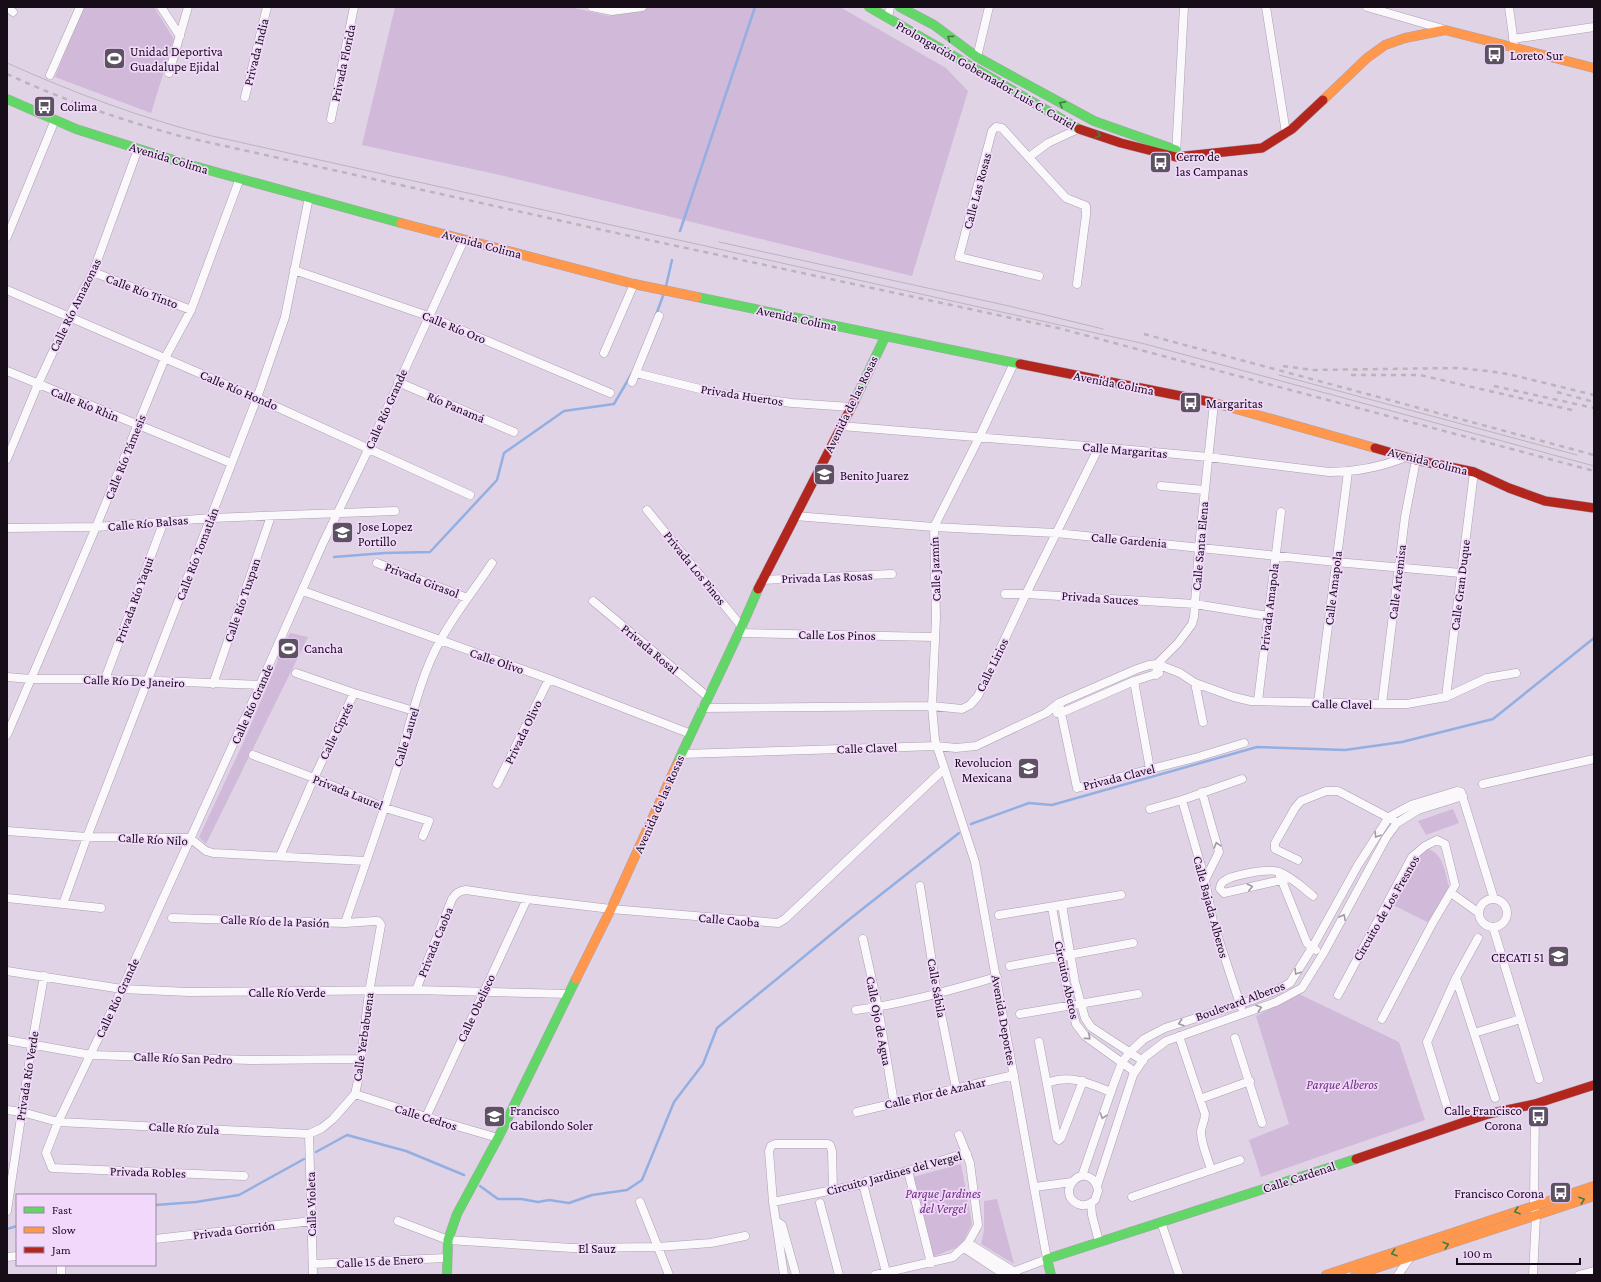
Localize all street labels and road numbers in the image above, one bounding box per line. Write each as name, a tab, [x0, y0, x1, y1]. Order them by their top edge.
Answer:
street label: Privada India	[240, 17, 272, 87]
street label: Prolongación Gobernador Luis C. Curiel	[893, 17, 1079, 133]
street label: Privada Florida	[327, 23, 359, 103]
street label: Avenida Colima	[128, 139, 210, 177]
street label: Calle Las Rosas	[960, 151, 994, 231]
street label: Avenida Colima	[441, 226, 523, 262]
street label: Calle Río Amazonas	[46, 256, 104, 354]
street label: Calle Río Tinto	[104, 270, 180, 312]
street label: Avenida Colima	[755, 302, 839, 334]
street label: Calle Río Oro	[420, 307, 488, 347]
street label: Avenida de las Rosas	[821, 353, 881, 455]
street label: Calle Río Grande	[362, 366, 411, 451]
street label: Calle Río Hondo	[198, 367, 280, 413]
street label: Avenida Colima	[1072, 368, 1156, 398]
street label: Privada Huertos	[700, 381, 784, 409]
street label: Calle Río Rhin	[49, 383, 122, 425]
street label: Río Panamá	[425, 388, 487, 426]
street label: Calle Río Támesis	[101, 412, 149, 502]
street label: Calle Margaritas	[1082, 439, 1168, 461]
street label: Avenida Colima	[1387, 444, 1469, 478]
street label: Calle Santa Elena	[1189, 501, 1211, 591]
street label: Calle Río Tomatlán	[172, 505, 222, 603]
street label: Calle Río Balsas	[107, 512, 189, 534]
street label: Privada Los Pinos	[661, 528, 729, 608]
street label: Calle Gardenia	[1090, 529, 1168, 551]
street label: Calle Jazmín	[926, 536, 944, 602]
street label: Calle Gran Duque	[1447, 538, 1473, 631]
street label: Calle Artemisa	[1385, 544, 1409, 620]
street label: Calle Amapola	[1321, 550, 1345, 626]
street label: Privada Río Yaqui	[112, 554, 157, 645]
street label: Calle Río Tuxpan	[221, 556, 263, 644]
street label: Privada Girasol	[383, 559, 462, 601]
street label: Privada Amapola	[1256, 562, 1282, 652]
street label: Privada Las Rosas	[781, 568, 873, 586]
street label: Privada Sauces	[1061, 588, 1139, 608]
street label: Privada Rosal	[618, 621, 682, 678]
street label: Calle Los Pinos	[798, 627, 876, 643]
street label: Calle Lirios	[973, 636, 1011, 694]
street label: Calle Olivo	[468, 645, 526, 677]
street label: Calle Río Grande	[228, 661, 277, 746]
street label: Calle Río De Janeiro	[83, 672, 185, 690]
street label: Calle Clavel	[1312, 696, 1373, 712]
street label: Privada Olivo	[501, 697, 545, 767]
street label: Calle Ciprés	[316, 700, 356, 762]
street label: Calle Laurel	[390, 705, 422, 769]
street label: Calle Clavel	[836, 739, 898, 757]
street label: Avenida de las Rosas	[631, 752, 687, 856]
street label: Privada Clavel	[1081, 761, 1157, 793]
street label: Privada Laurel	[311, 771, 386, 813]
street label: Calle Río Nilo	[118, 830, 188, 848]
street label: Circuito de Los Fresnos	[1350, 852, 1422, 964]
street label: Calle Bajada Alberos	[1189, 854, 1232, 960]
street label: Privada Caoba	[414, 905, 456, 979]
street label: Calle Caoba	[698, 910, 760, 930]
street label: Calle Río de la Pasión	[220, 912, 330, 930]
street label: Circuito Abetos	[1051, 939, 1083, 1021]
street label: Calle Río Grande	[92, 955, 142, 1040]
street label: Calle Sábila	[924, 957, 950, 1019]
street label: Calle Obelisco	[454, 972, 498, 1044]
street label: Avenida Deportes	[989, 974, 1019, 1066]
street label: Calle Ojo de Agua	[862, 975, 895, 1067]
street label: Boulevard Alberos	[1193, 978, 1287, 1024]
street label: Calle Río Verde	[248, 985, 326, 1000]
street label: Calle Yerbabuena	[349, 991, 377, 1083]
street label: Privada Río Verde	[12, 1030, 42, 1122]
street label: Calle Río San Pedro	[133, 1049, 233, 1067]
street label: Calle Flor de Azahar	[883, 1074, 987, 1112]
street label: Calle Cedros	[393, 1100, 459, 1134]
street label: Calle Río Zula	[148, 1119, 220, 1137]
street label: Circuito Jardines del Vergel	[825, 1148, 964, 1198]
street label: Calle Cardenal	[1261, 1158, 1338, 1196]
street label: Privada Robles	[110, 1163, 186, 1181]
street label: Calle Violeta	[303, 1171, 319, 1237]
street label: Privada Gorrión	[192, 1218, 276, 1242]
street label: El Sauz	[578, 1241, 616, 1256]
street label: Calle 15 de Enero	[336, 1251, 424, 1271]

